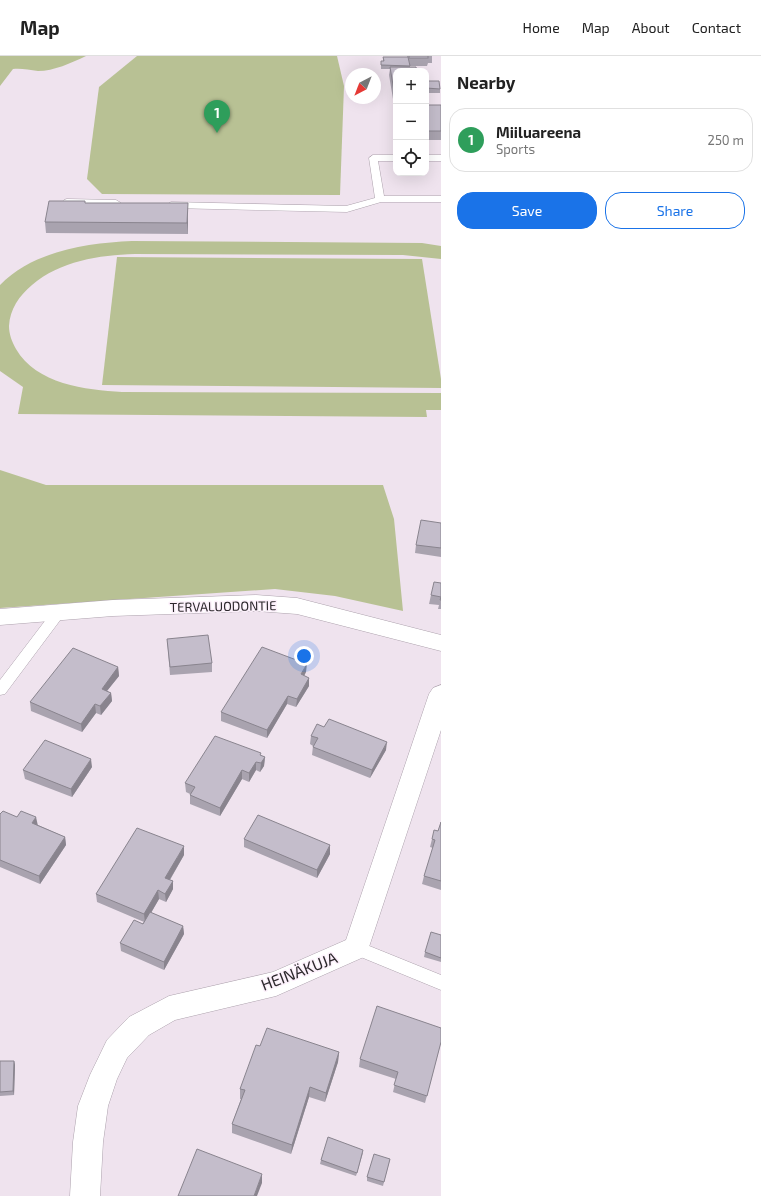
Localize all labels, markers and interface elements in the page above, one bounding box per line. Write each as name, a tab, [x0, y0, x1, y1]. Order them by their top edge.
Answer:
text: Map	[20, 16, 60, 39]
text: Home	[523, 19, 560, 36]
text: Map	[582, 19, 610, 36]
text: About	[632, 19, 670, 36]
text: Contact	[692, 19, 741, 36]
north arrow	[345, 68, 381, 104]
map controls	[393, 68, 429, 176]
button: +	[393, 68, 429, 104]
text: Nearby	[457, 72, 515, 92]
pin: 1	[204, 100, 230, 133]
button: −	[393, 104, 429, 140]
text: Miiluareena	[496, 123, 581, 141]
text: 1	[468, 132, 474, 148]
text: 250 m	[708, 132, 744, 148]
button: locate	[393, 140, 429, 176]
text: Sports	[496, 141, 535, 157]
button: Save	[457, 192, 597, 229]
button: Share	[605, 192, 745, 229]
street label: TERVALUODONTIE	[169, 597, 277, 615]
your location	[294, 646, 314, 666]
street label: HEINÄKUJA	[258, 947, 340, 994]

